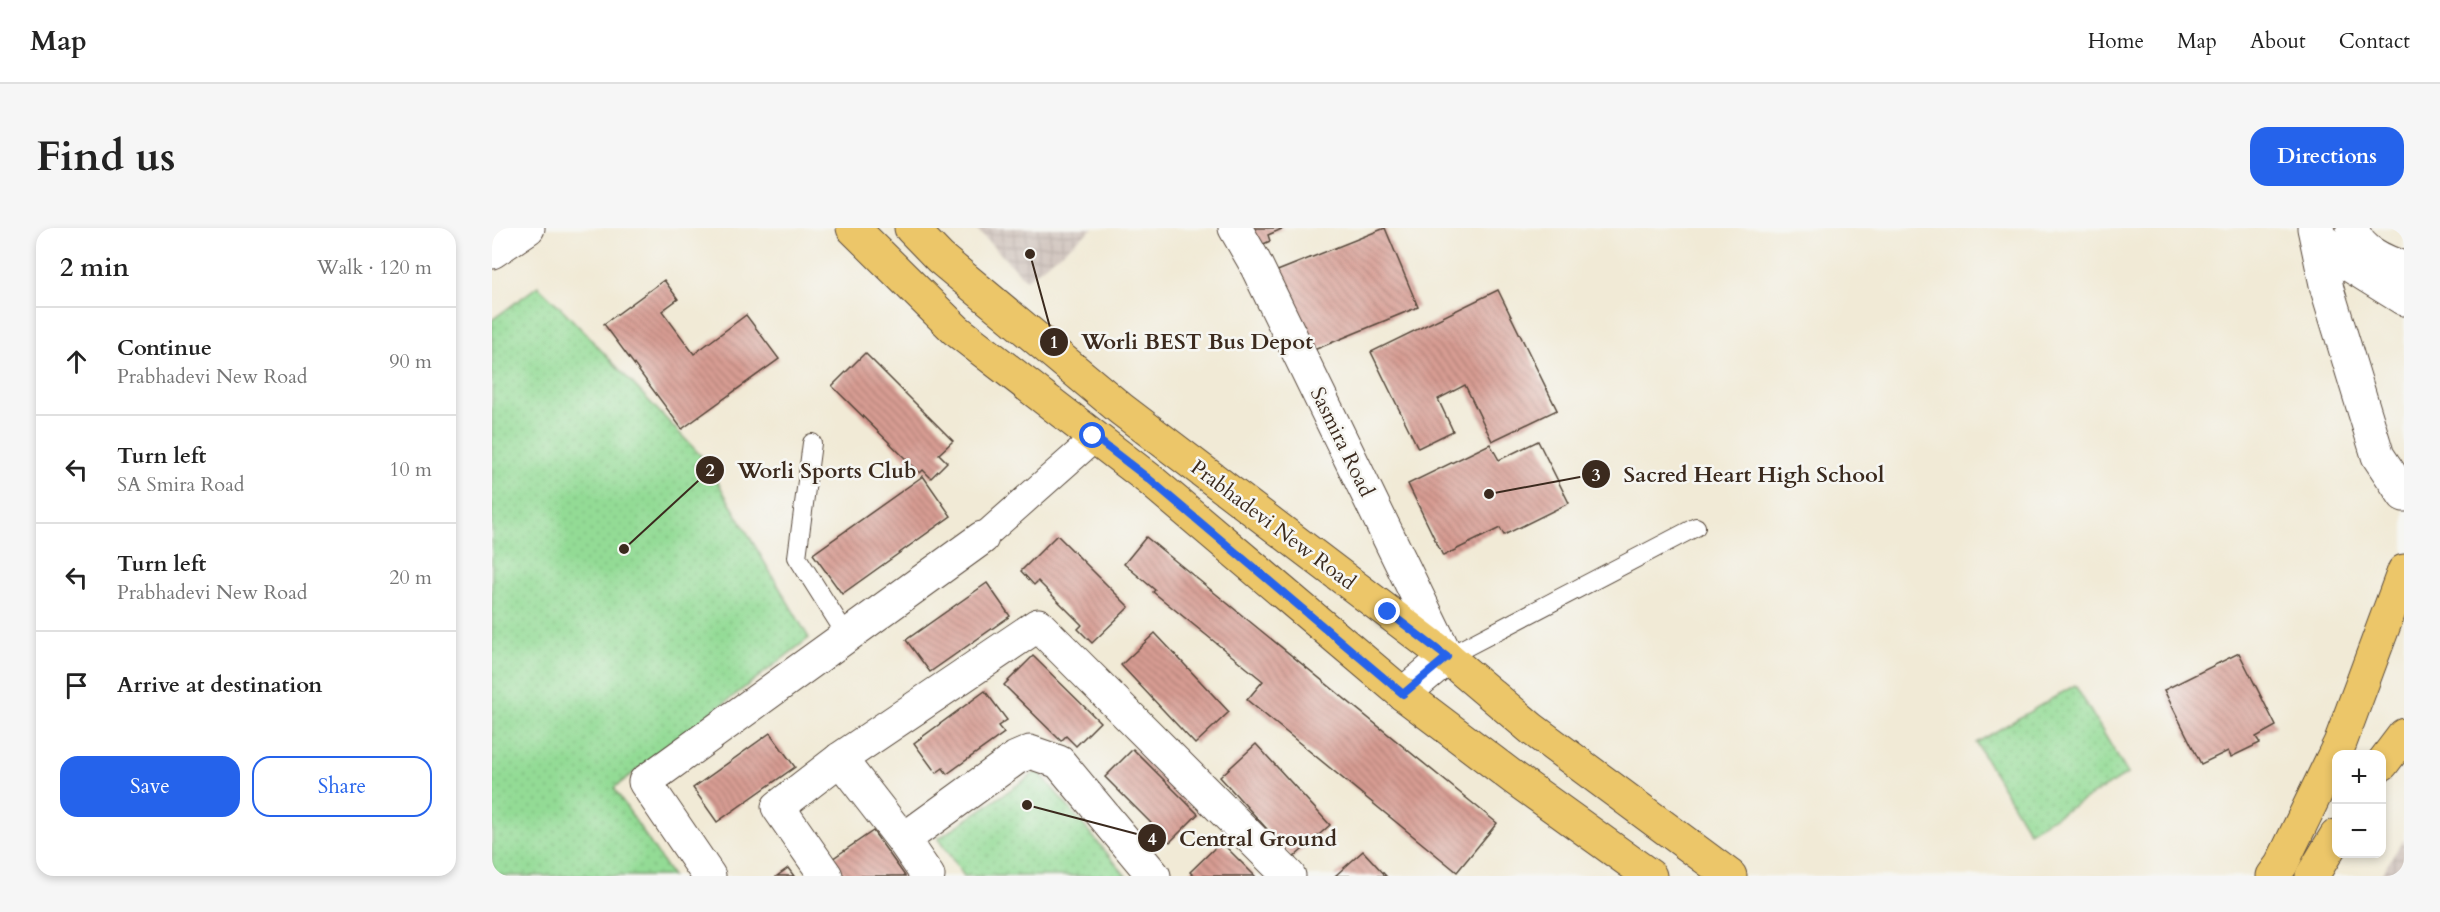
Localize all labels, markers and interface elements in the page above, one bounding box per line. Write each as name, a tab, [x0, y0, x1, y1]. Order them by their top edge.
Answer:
text: Map	[30, 22, 87, 60]
text: Home	[2088, 27, 2144, 56]
text: Map	[2177, 27, 2217, 56]
text: About	[2250, 27, 2306, 56]
text: Contact	[2339, 27, 2410, 56]
button: Directions	[2250, 127, 2404, 186]
text: Find us	[36, 128, 176, 185]
text: 2 min	[60, 250, 129, 285]
text: Walk · 120 m	[317, 254, 432, 281]
callout: Worli BEST Bus Depot	[1039, 322, 1325, 362]
text: Worli BEST Bus Depot	[1080, 327, 1313, 357]
text: 1	[1049, 330, 1059, 355]
text: Continue	[117, 333, 212, 363]
icon: ahead	[60, 345, 93, 378]
text: 90 m	[389, 348, 432, 375]
text: Prabhadevi New Road	[117, 363, 307, 390]
street label: Sasmira Road	[1303, 382, 1381, 502]
route start	[1079, 422, 1105, 448]
text: Turn left	[117, 441, 206, 471]
callout: Worli Sports Club	[695, 450, 928, 490]
icon: left	[60, 453, 93, 486]
street label: Prabhadevi New Road	[1184, 453, 1362, 597]
callout: Sacred Heart High School	[1581, 454, 1896, 494]
text: 10 m	[389, 456, 432, 483]
text: Worli Sports Club	[736, 456, 917, 486]
text: 2	[705, 458, 715, 483]
text: Sacred Heart High School	[1624, 460, 1885, 490]
text: 3	[1591, 463, 1601, 488]
text: SA Smira Road	[117, 471, 244, 498]
text: Turn left	[117, 549, 206, 579]
icon: left	[60, 561, 93, 594]
text: 20 m	[389, 564, 432, 591]
text: Prabhadevi New Road	[117, 579, 307, 606]
route end	[1374, 598, 1400, 624]
icon: arrive	[60, 669, 93, 702]
text: Arrive at destination	[117, 670, 322, 700]
map controls	[2332, 750, 2386, 858]
button: +	[2332, 750, 2386, 804]
button: Save	[60, 756, 240, 817]
button: Share	[252, 756, 432, 817]
button: −	[2332, 804, 2386, 858]
callout: Central Ground	[1137, 818, 1349, 858]
text: Central Ground	[1179, 824, 1338, 854]
text: 4	[1147, 827, 1157, 852]

